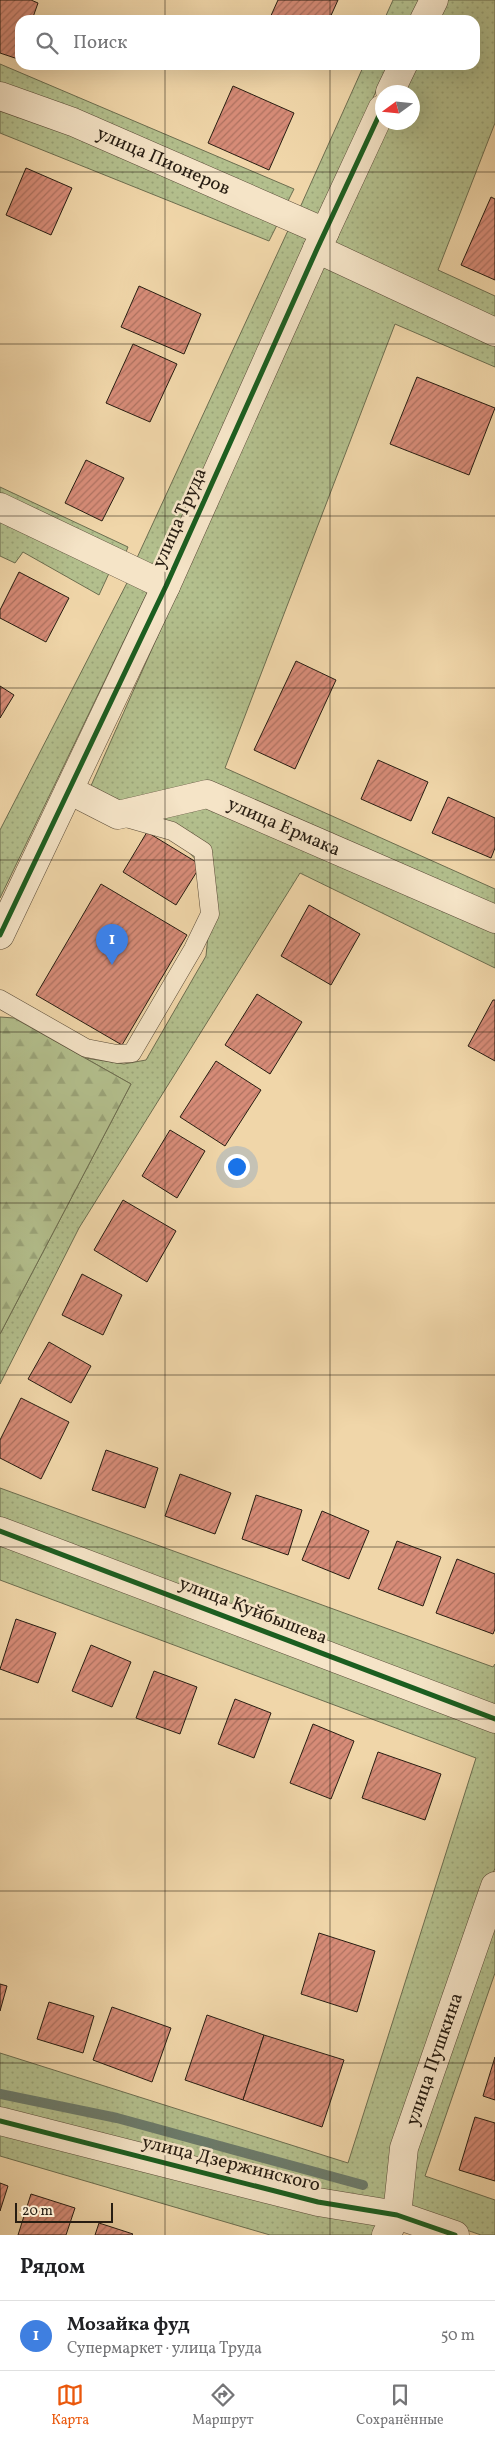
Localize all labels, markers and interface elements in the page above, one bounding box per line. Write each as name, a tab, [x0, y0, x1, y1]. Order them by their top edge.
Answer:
search box	[15, 15, 480, 70]
icon: search	[33, 29, 61, 57]
text: Поиск	[73, 30, 127, 56]
north arrow	[375, 85, 420, 130]
street label: улица Пионеров	[92, 121, 234, 202]
street label: улица Труда	[146, 464, 214, 572]
street label: улица Ермака	[223, 791, 344, 863]
pin: 1	[96, 924, 128, 965]
your location	[224, 1154, 250, 1180]
street label: улица Куйбышева	[175, 1571, 331, 1651]
street label: улица Пушкина	[400, 1989, 470, 2129]
street label: улица Дзержинского	[139, 2129, 323, 2199]
scale bar	[15, 2200, 112, 2223]
text: 20 m	[22, 2202, 53, 2221]
text: Рядом	[20, 2253, 85, 2282]
text: Мозайка фуд	[67, 2312, 190, 2338]
text: 1	[33, 2325, 39, 2347]
text: 50 m	[441, 2325, 475, 2347]
text: Супермаркет · улица Труда	[67, 2338, 262, 2360]
tab: Карта	[51, 2381, 89, 2430]
tab: Маршрут	[192, 2381, 254, 2430]
tab: Сохранённые	[356, 2381, 444, 2430]

